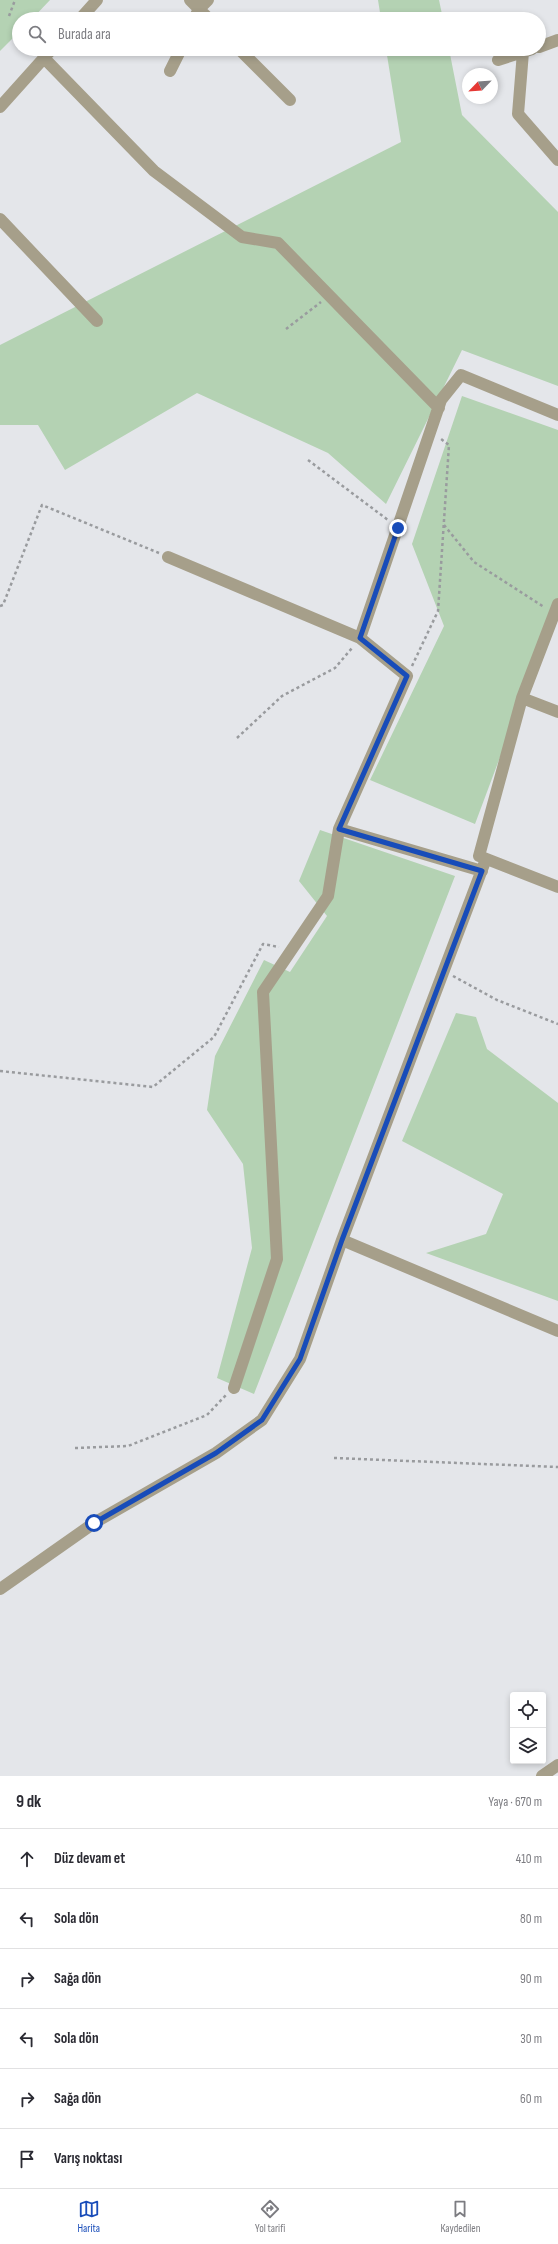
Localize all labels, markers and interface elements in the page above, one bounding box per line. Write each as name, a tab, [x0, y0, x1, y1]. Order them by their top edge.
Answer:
search box	[12, 12, 546, 56]
icon: search	[26, 23, 48, 45]
text: Burada ara	[58, 25, 111, 44]
north arrow	[462, 68, 498, 104]
route end	[389, 519, 407, 537]
route start	[85, 1514, 103, 1532]
map controls	[510, 1692, 546, 1764]
button: locate	[510, 1692, 546, 1728]
button: layers	[510, 1728, 546, 1764]
text: 9 dk	[16, 1792, 41, 1812]
text: Yaya · 670 m	[489, 1794, 542, 1810]
icon: ahead	[16, 1848, 38, 1870]
text: Düz devam et	[54, 1849, 125, 1868]
text: 410 m	[516, 1851, 542, 1867]
icon: left	[16, 1908, 38, 1930]
text: Sola dön	[54, 1909, 99, 1928]
text: 80 m	[520, 1911, 542, 1927]
icon: right	[16, 1968, 38, 1990]
text: Sağa dön	[54, 1969, 101, 1988]
text: 90 m	[520, 1971, 542, 1987]
icon: left	[16, 2028, 38, 2050]
text: Sola dön	[54, 2029, 99, 2048]
text: 30 m	[520, 2031, 542, 2047]
icon: right	[16, 2088, 38, 2110]
text: Sağa dön	[54, 2089, 101, 2108]
text: 60 m	[520, 2091, 542, 2107]
icon: arrive	[16, 2148, 38, 2170]
text: Varış noktası	[54, 2149, 122, 2168]
tab: Harita	[78, 2198, 100, 2235]
tab: Yol tarifi	[255, 2198, 285, 2235]
tab: Kaydedilen	[440, 2198, 480, 2235]

